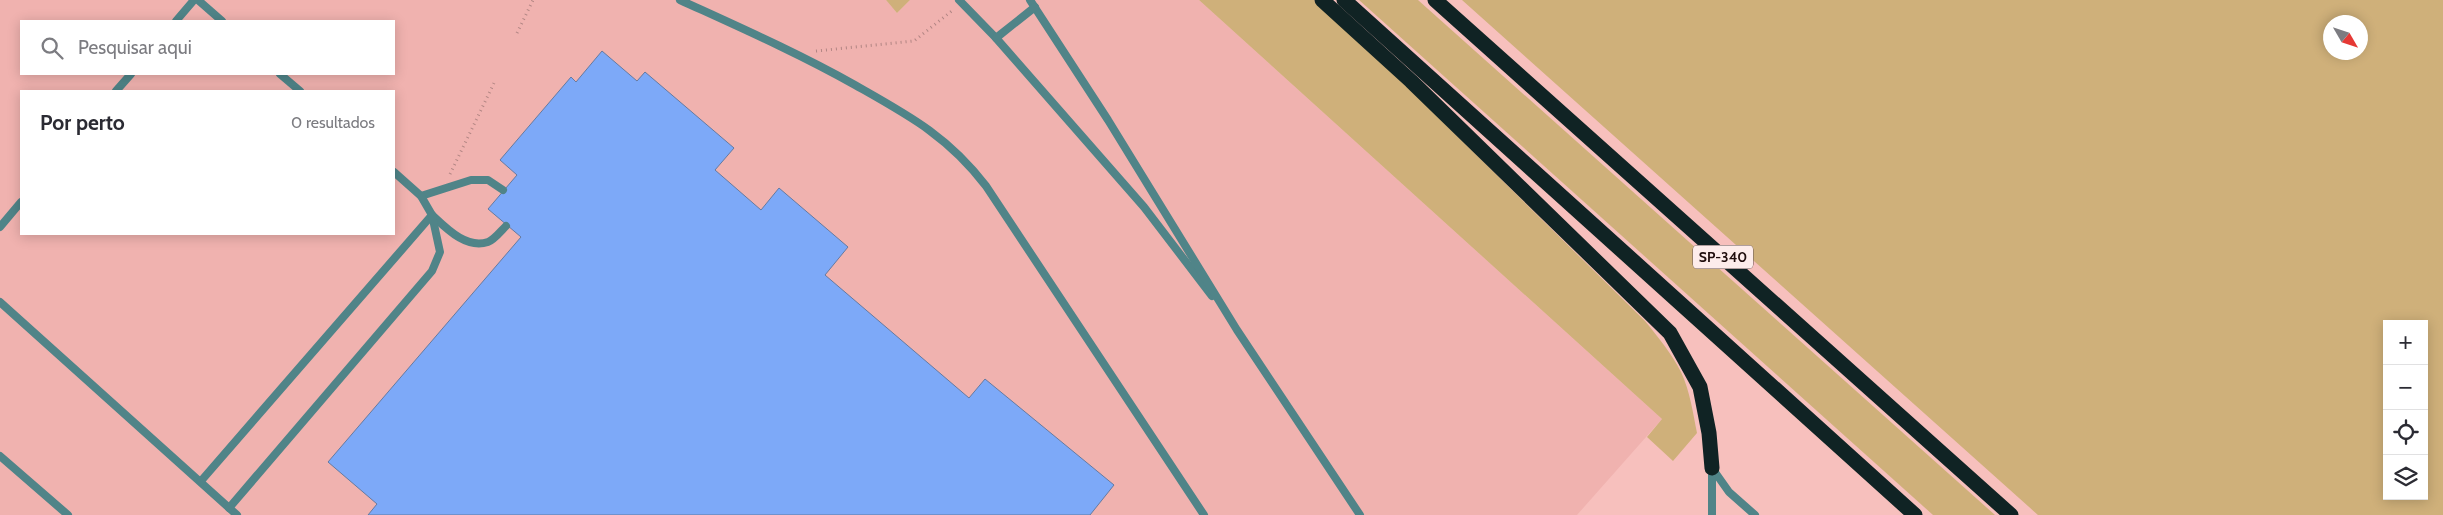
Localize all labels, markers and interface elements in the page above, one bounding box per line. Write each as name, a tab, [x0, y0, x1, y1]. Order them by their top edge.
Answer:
north arrow	[2323, 15, 2368, 60]
search box	[20, 20, 395, 75]
icon: search	[38, 34, 66, 62]
text: Pesquisar aqui	[78, 36, 192, 59]
text: Por perto	[40, 110, 125, 135]
text: 0 resultados	[291, 113, 375, 132]
road number: SP-340	[1693, 246, 1753, 268]
map controls	[2383, 320, 2428, 500]
button: +	[2383, 320, 2428, 365]
button: −	[2383, 365, 2428, 410]
button: locate	[2383, 410, 2428, 455]
button: layers	[2383, 455, 2428, 500]

